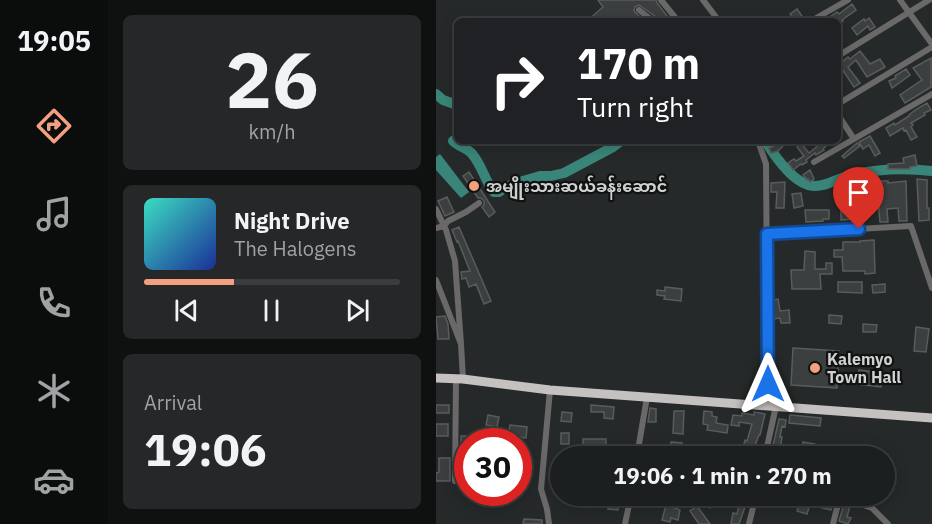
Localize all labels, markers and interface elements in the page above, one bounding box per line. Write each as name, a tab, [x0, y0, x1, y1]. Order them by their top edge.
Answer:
text: 19:05	[17, 23, 91, 58]
text: 26	[225, 28, 319, 129]
text: 170 m	[577, 36, 700, 91]
icon: right	[478, 42, 556, 120]
text: Turn right	[577, 89, 694, 124]
icon: directions	[33, 105, 75, 147]
text: km/h	[248, 118, 296, 145]
pin	[833, 167, 884, 229]
place label: အမျိုးသားဆယ်ခန်းဆောင်	[486, 175, 667, 200]
icon: arrive	[842, 176, 875, 209]
marker: အမျိုးသားဆယ်ခန်းဆောင်	[467, 179, 481, 193]
icon: music	[33, 193, 75, 235]
text: Night Drive	[234, 206, 350, 235]
text: The Halogens	[234, 235, 356, 262]
icon: phone	[33, 282, 75, 324]
icon: previous	[170, 294, 203, 327]
icon: pause	[255, 294, 288, 327]
icon: next	[341, 294, 374, 327]
place label: Kalemyo Town Hall	[827, 349, 901, 387]
position arrow	[736, 352, 800, 416]
marker: Kalemyo Town Hall	[808, 361, 822, 375]
icon: climate	[33, 370, 75, 412]
text: Arrival	[144, 389, 202, 416]
text: 19:06	[144, 420, 267, 478]
speed limit sign: 30	[454, 428, 532, 506]
icon: car	[33, 459, 75, 501]
text: 19:06 · 1 min · 270 m	[613, 461, 832, 490]

